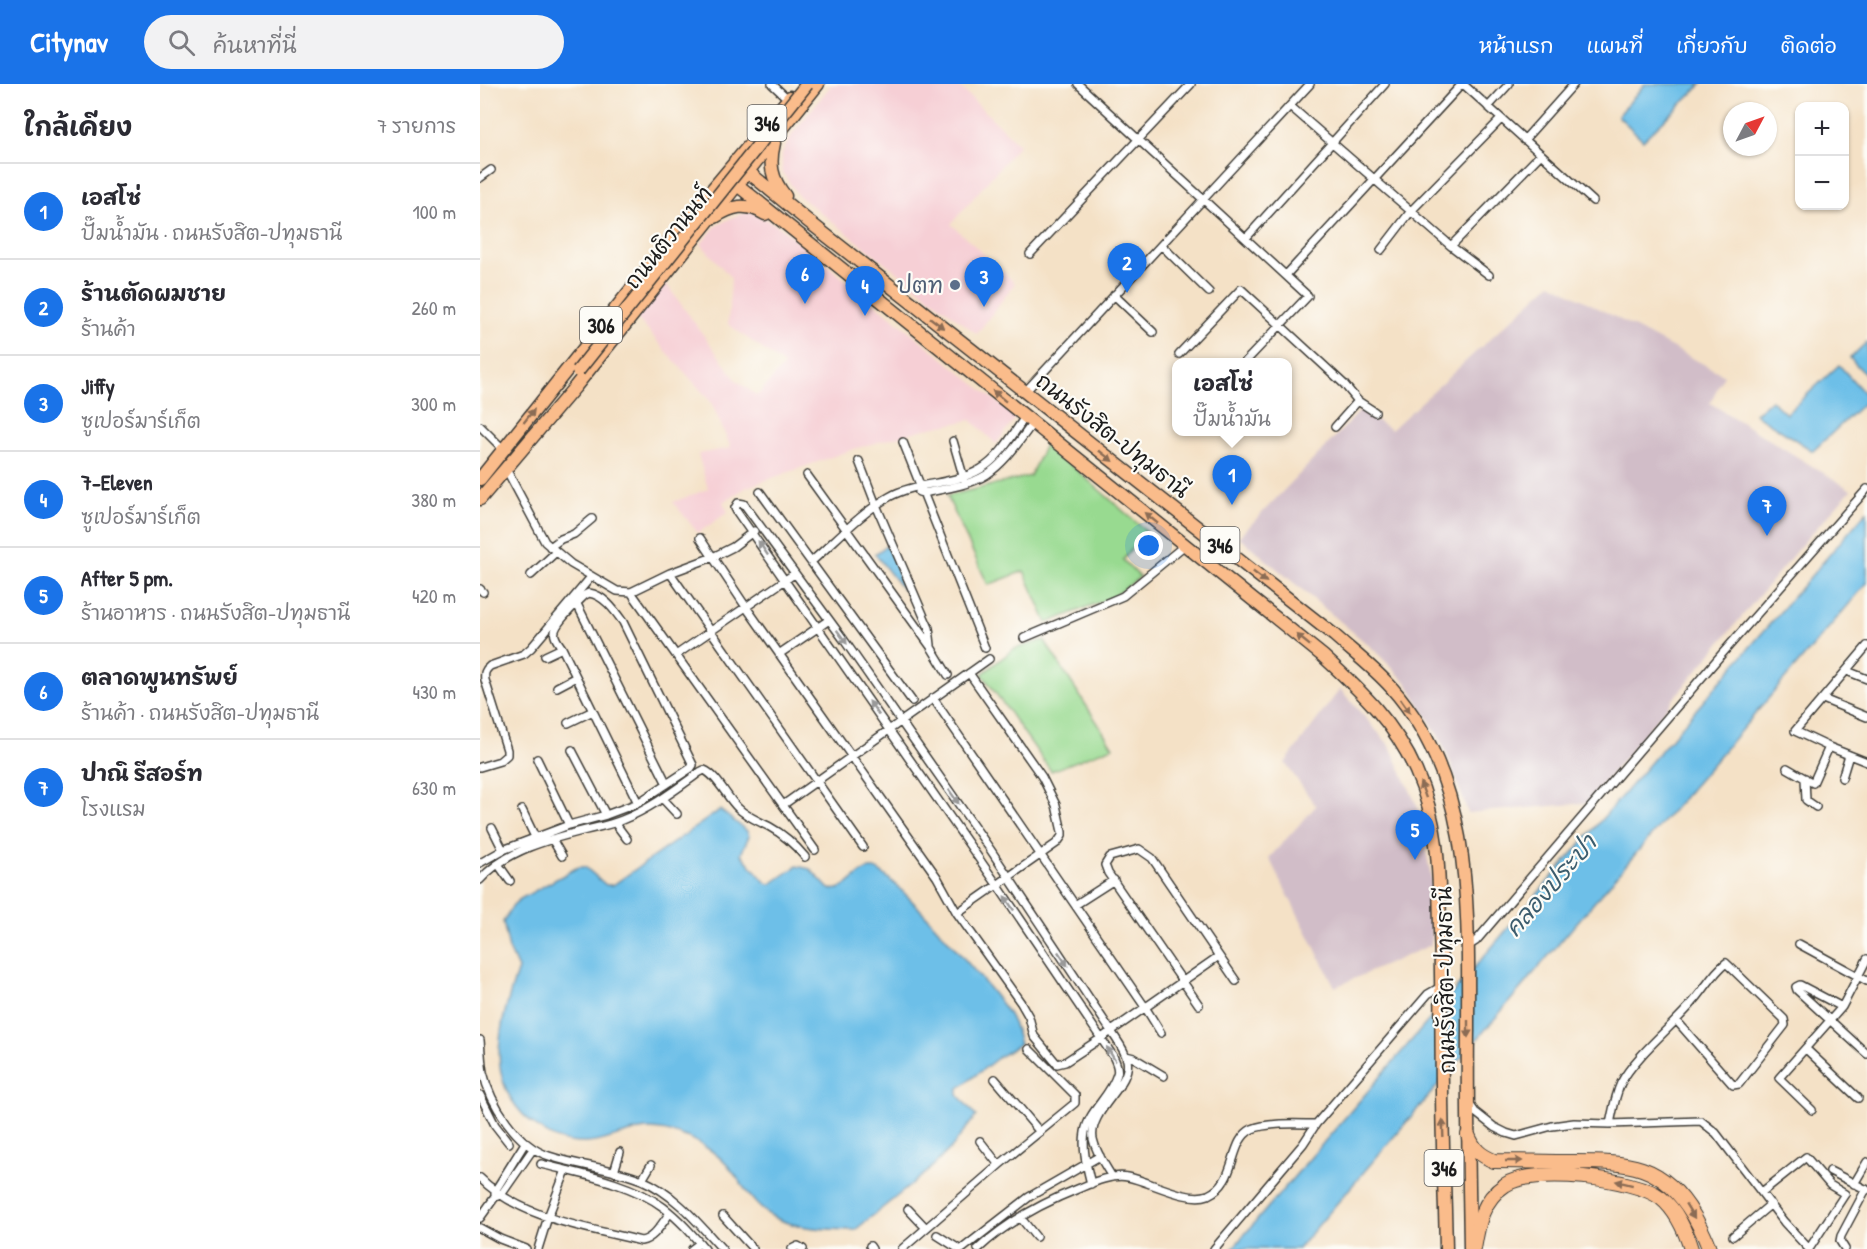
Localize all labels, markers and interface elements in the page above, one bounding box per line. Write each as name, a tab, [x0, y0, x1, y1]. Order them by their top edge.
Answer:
search box	[144, 15, 564, 69]
text: Citynav	[30, 23, 108, 61]
icon: search	[165, 26, 198, 59]
text: ค้นหาที่นี่	[213, 30, 297, 60]
text: หน้าแรก	[1479, 31, 1554, 60]
text: แผนที่	[1587, 31, 1643, 60]
text: เกี่ยวกับ	[1676, 31, 1748, 60]
text: ติดต่อ	[1781, 31, 1837, 60]
north arrow	[1723, 102, 1777, 156]
map controls	[1795, 102, 1849, 210]
button: +	[1795, 102, 1849, 156]
road number: 346	[748, 105, 786, 141]
text: ใกล้เคียง	[24, 109, 132, 144]
text: 7 รายการ	[377, 112, 456, 139]
button: −	[1795, 156, 1849, 210]
street label: ถนนติวานนท์	[617, 179, 719, 295]
text: เอสโซ่	[81, 182, 141, 212]
text: 1	[40, 198, 47, 225]
text: 100 m	[413, 198, 456, 225]
text: ปั๊มน้ำมัน · ถนนรังสิต-ปทุมธานี	[81, 219, 342, 246]
pin: 2	[1108, 244, 1146, 293]
pin: 6	[786, 254, 824, 304]
pin: 3	[964, 258, 1004, 307]
pin: 4	[846, 266, 884, 316]
place label: ปตท	[897, 270, 943, 300]
text: ร้านตัดผมชาย	[81, 278, 226, 308]
marker: ปตท	[948, 278, 962, 292]
text: 2	[39, 294, 48, 321]
text: 260 m	[412, 294, 456, 321]
road number: 306	[580, 307, 622, 343]
text: ร้านค้า	[81, 315, 136, 342]
one-way arrow	[929, 316, 944, 328]
popup	[1172, 358, 1292, 436]
street label: ถนนรังสิต-ปทุมธานี	[1029, 366, 1196, 506]
text: เอสโซ่	[1193, 368, 1253, 398]
text: Jiffy	[81, 371, 115, 401]
text: 3	[39, 390, 48, 417]
text: 300 m	[411, 390, 456, 417]
one-way arrow	[992, 390, 1007, 402]
text: ปั๊มน้ำมัน	[1193, 405, 1271, 432]
text: ซูเปอร์มาร์เก็ต	[81, 407, 201, 434]
one-way arrow	[523, 408, 536, 424]
one-way arrow	[1099, 450, 1114, 462]
pin: 1	[1212, 456, 1251, 505]
text: 7-Eleven	[81, 467, 153, 497]
text: 4	[40, 486, 47, 513]
text: 380 m	[411, 486, 456, 513]
pin: 7	[1748, 486, 1786, 536]
text: ซูเปอร์มาร์เก็ต	[81, 503, 201, 530]
one-way arrow	[1144, 512, 1159, 525]
road number: 346	[1200, 527, 1240, 563]
your location	[1134, 531, 1163, 560]
one-way arrow	[757, 540, 768, 557]
text: After 5 pm.	[81, 563, 173, 593]
one-way arrow	[1251, 571, 1267, 583]
text: 5	[39, 582, 48, 609]
text: 420 m	[412, 582, 456, 609]
text: ร้านอาหาร · ถนนรังสิต-ปทุมธานี	[81, 599, 350, 626]
one-way arrow	[836, 629, 848, 645]
one-way arrow	[1295, 634, 1311, 647]
text: ตลาดพูนทรัพย์	[81, 662, 238, 692]
text: 6	[40, 678, 47, 705]
text: 430 m	[412, 678, 456, 705]
one-way arrow	[1399, 697, 1411, 713]
text: ร้านค้า · ถนนรังสิต-ปทุมธานี	[81, 699, 319, 726]
one-way arrow	[868, 701, 880, 717]
text: ปาณิ รีสอร์ท	[81, 758, 203, 788]
text: 7	[39, 774, 48, 801]
text: 630 m	[412, 774, 456, 801]
one-way arrow	[1418, 781, 1428, 799]
one-way arrow	[948, 788, 960, 804]
text: โรงแรม	[81, 795, 146, 822]
pin: 5	[1396, 810, 1434, 860]
water label: คลองประปา	[1497, 826, 1604, 943]
street label: ถนนรังสิต-ปทุมธานี	[1428, 886, 1464, 1074]
one-way arrow	[1004, 895, 1015, 911]
one-way arrow	[1057, 950, 1068, 967]
one-way arrow	[1463, 1020, 1472, 1039]
one-way arrow	[1105, 1046, 1116, 1062]
one-way arrow	[1438, 1118, 1447, 1137]
road number: 346	[1424, 1150, 1464, 1186]
one-way arrow	[1504, 1156, 1523, 1166]
one-way arrow	[1615, 1177, 1633, 1187]
one-way arrow	[1685, 1203, 1696, 1219]

